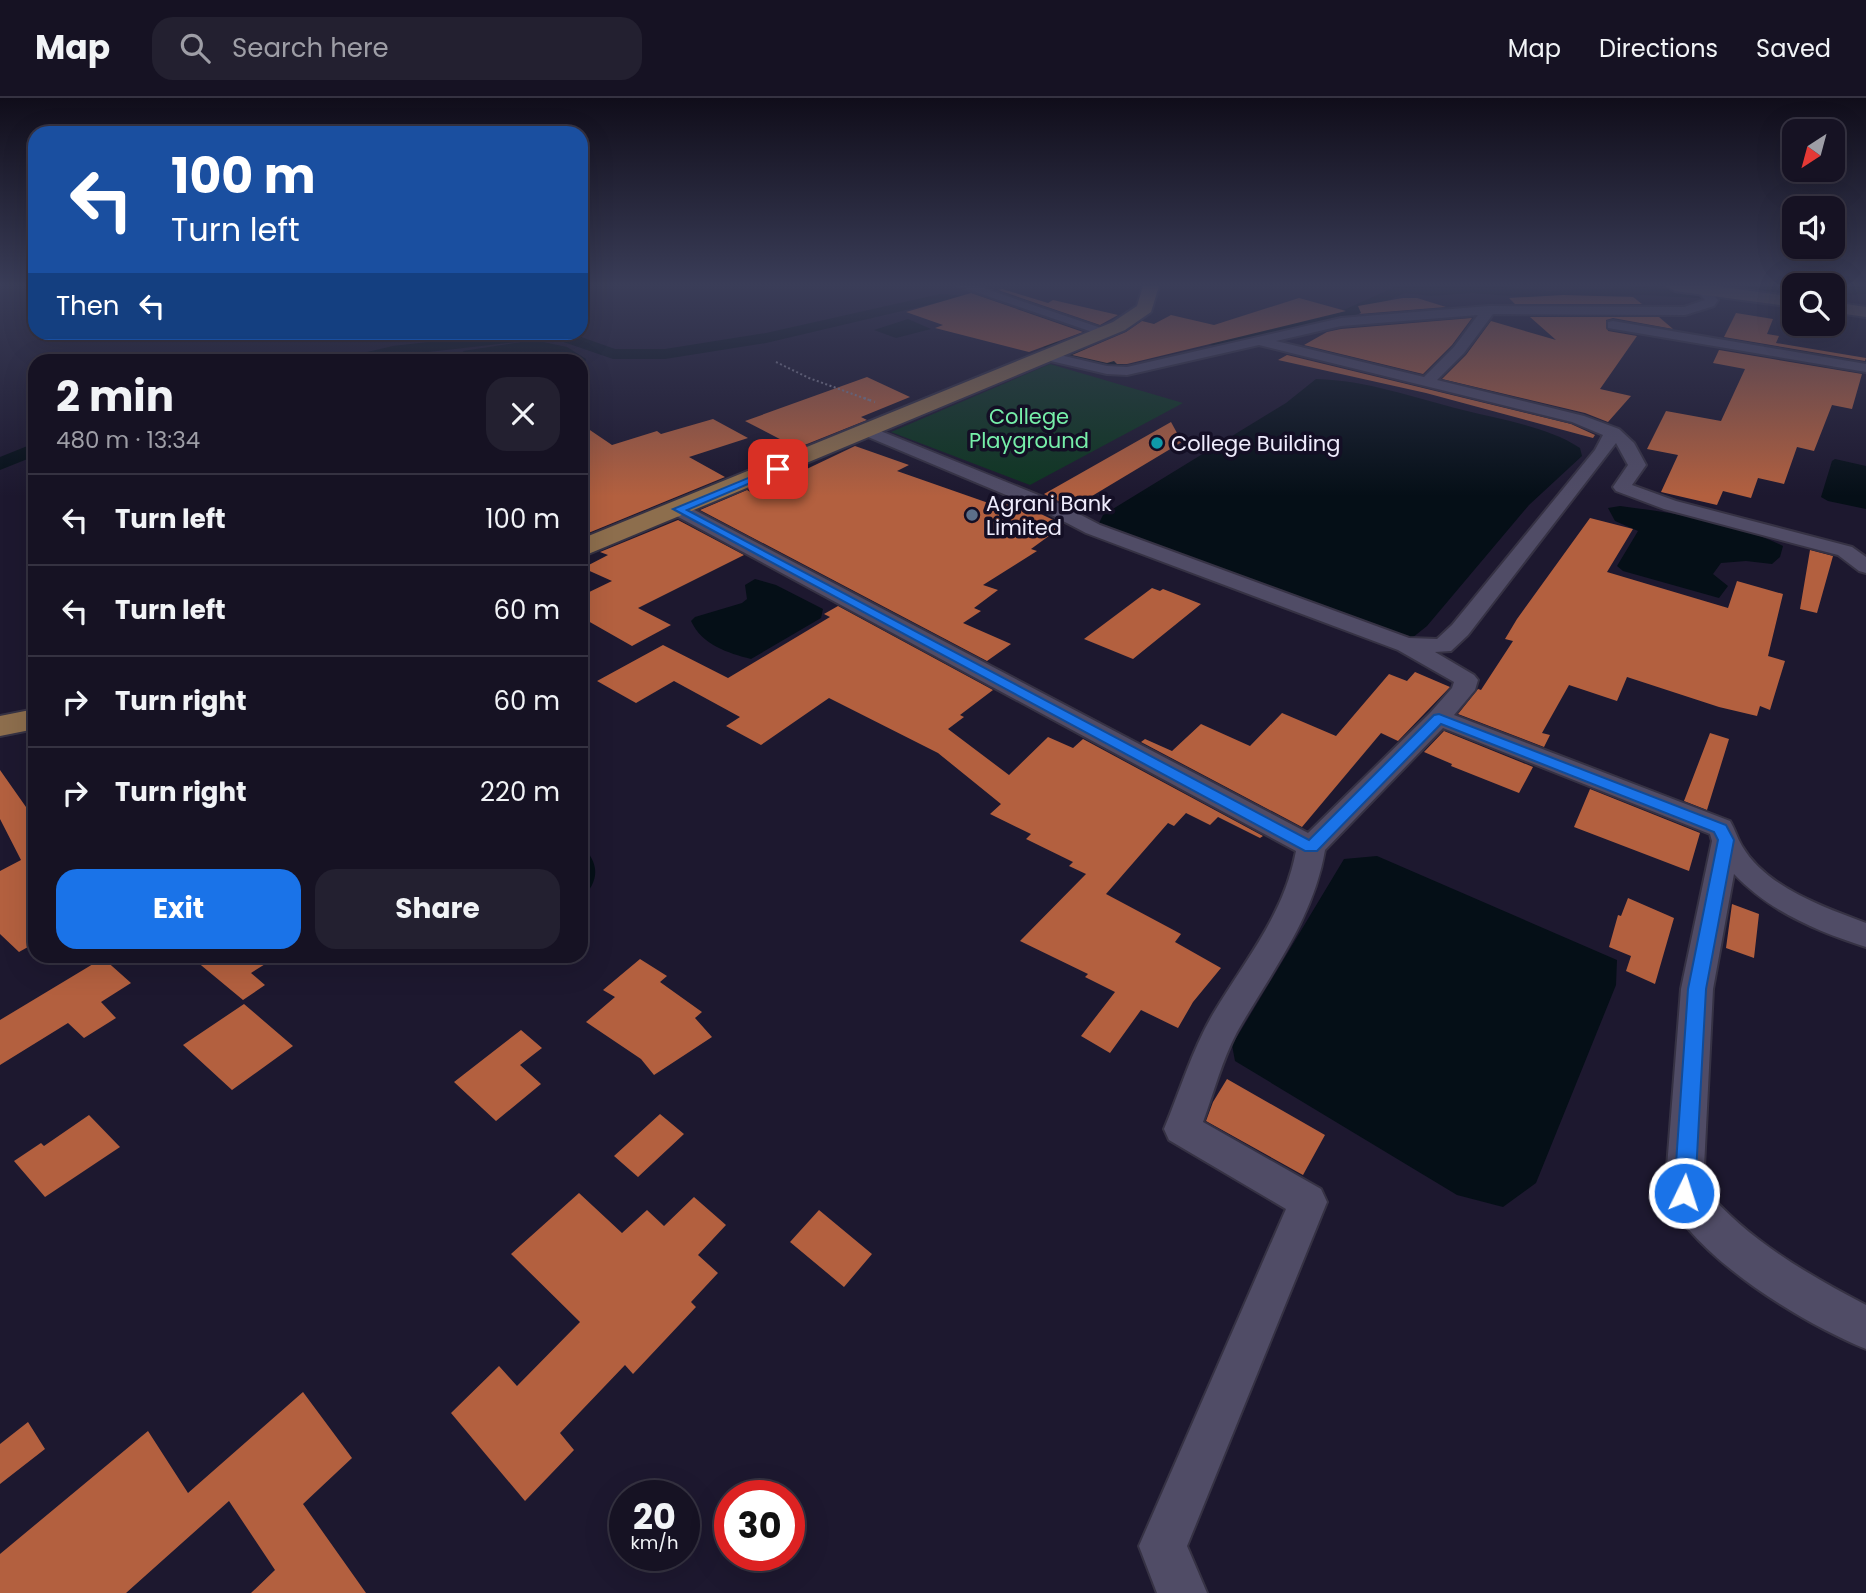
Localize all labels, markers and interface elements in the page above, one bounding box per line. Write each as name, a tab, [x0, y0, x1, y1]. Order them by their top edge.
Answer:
search box	[152, 17, 642, 80]
text: Map	[35, 24, 110, 71]
icon: search	[176, 29, 214, 67]
text: Search here	[232, 30, 389, 66]
text: Map	[1508, 32, 1561, 65]
text: Directions	[1599, 32, 1718, 65]
text: Saved	[1756, 32, 1831, 65]
north arrow	[1782, 119, 1844, 182]
map controls	[1782, 119, 1845, 336]
text: 100 m	[171, 142, 316, 210]
icon: left	[56, 154, 147, 245]
button: sound	[1782, 196, 1845, 259]
text: Turn left	[171, 207, 300, 252]
button: search	[1782, 273, 1845, 336]
icon: left	[133, 287, 171, 325]
text: Then	[56, 288, 119, 324]
text: 2 min	[56, 367, 174, 426]
button: close	[486, 377, 560, 451]
park label: College Playground	[969, 402, 1089, 455]
text: 480 m · 13:34	[56, 424, 200, 456]
place label: College Building	[1171, 429, 1340, 458]
marker: College Building	[1149, 435, 1165, 451]
pin	[748, 439, 808, 499]
icon: arrive	[759, 450, 797, 488]
place label: Agrani Bank Limited	[986, 489, 1112, 542]
icon: left	[56, 501, 94, 539]
text: Turn left	[115, 501, 226, 537]
text: 100 m	[485, 501, 560, 537]
marker: Agrani Bank Limited	[964, 507, 980, 523]
icon: left	[56, 592, 94, 630]
text: Turn left	[115, 592, 226, 628]
text: 60 m	[493, 592, 560, 628]
icon: right	[56, 683, 94, 721]
text: Turn right	[115, 683, 247, 719]
text: 60 m	[493, 683, 560, 719]
icon: right	[56, 774, 94, 812]
text: Turn right	[115, 774, 247, 810]
text: 220 m	[480, 774, 560, 810]
button: Exit	[56, 869, 301, 949]
button: Share	[315, 869, 560, 949]
position arrow	[1647, 1156, 1721, 1230]
speed limit sign: 30	[714, 1480, 805, 1571]
text: 20	[633, 1492, 676, 1541]
text: km/h	[631, 1530, 678, 1555]

